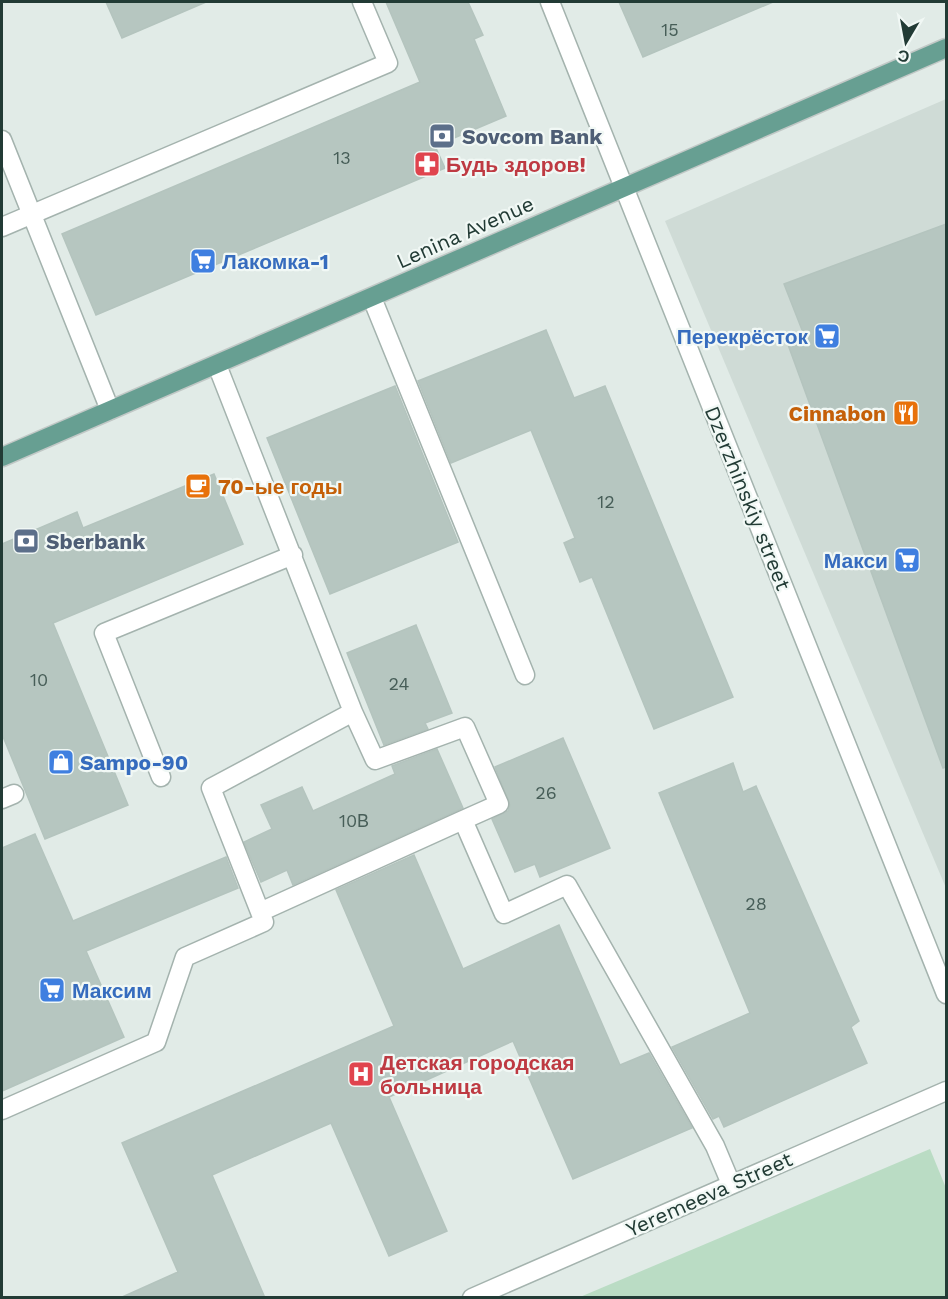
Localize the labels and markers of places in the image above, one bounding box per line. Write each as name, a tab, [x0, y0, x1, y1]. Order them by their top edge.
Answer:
bank icon: Sovcom Bank	[427, 121, 457, 151]
place label: Sovcom Bank	[462, 124, 603, 149]
pharmacy icon: Будь здоров!	[412, 149, 442, 179]
place label: Будь здоров!	[446, 152, 586, 177]
supermarket icon: Лакомка-1	[188, 246, 218, 276]
place label: Лакомка-1	[222, 249, 329, 274]
supermarket icon: Перекрёсток	[812, 321, 842, 351]
place label: Перекрёсток	[677, 324, 808, 349]
restaurant icon: Cinnabon	[891, 398, 921, 428]
place label: Cinnabon	[789, 401, 886, 426]
cafe icon: 70-ые годы	[183, 471, 213, 501]
place label: 70-ые годы	[218, 474, 343, 499]
bank icon: Sberbank	[11, 526, 41, 556]
place label: Sberbank	[46, 529, 146, 554]
supermarket icon: Макси	[892, 545, 922, 575]
place label: Макси	[824, 548, 888, 573]
shop icon: Sampo-90	[46, 747, 76, 777]
place label: Sampo-90	[80, 750, 188, 775]
supermarket icon: Максим	[37, 975, 67, 1005]
place label: Максим	[72, 978, 152, 1003]
place label: Детская городская больница	[380, 1050, 575, 1099]
hospital icon: Детская городская больница	[346, 1059, 376, 1089]

